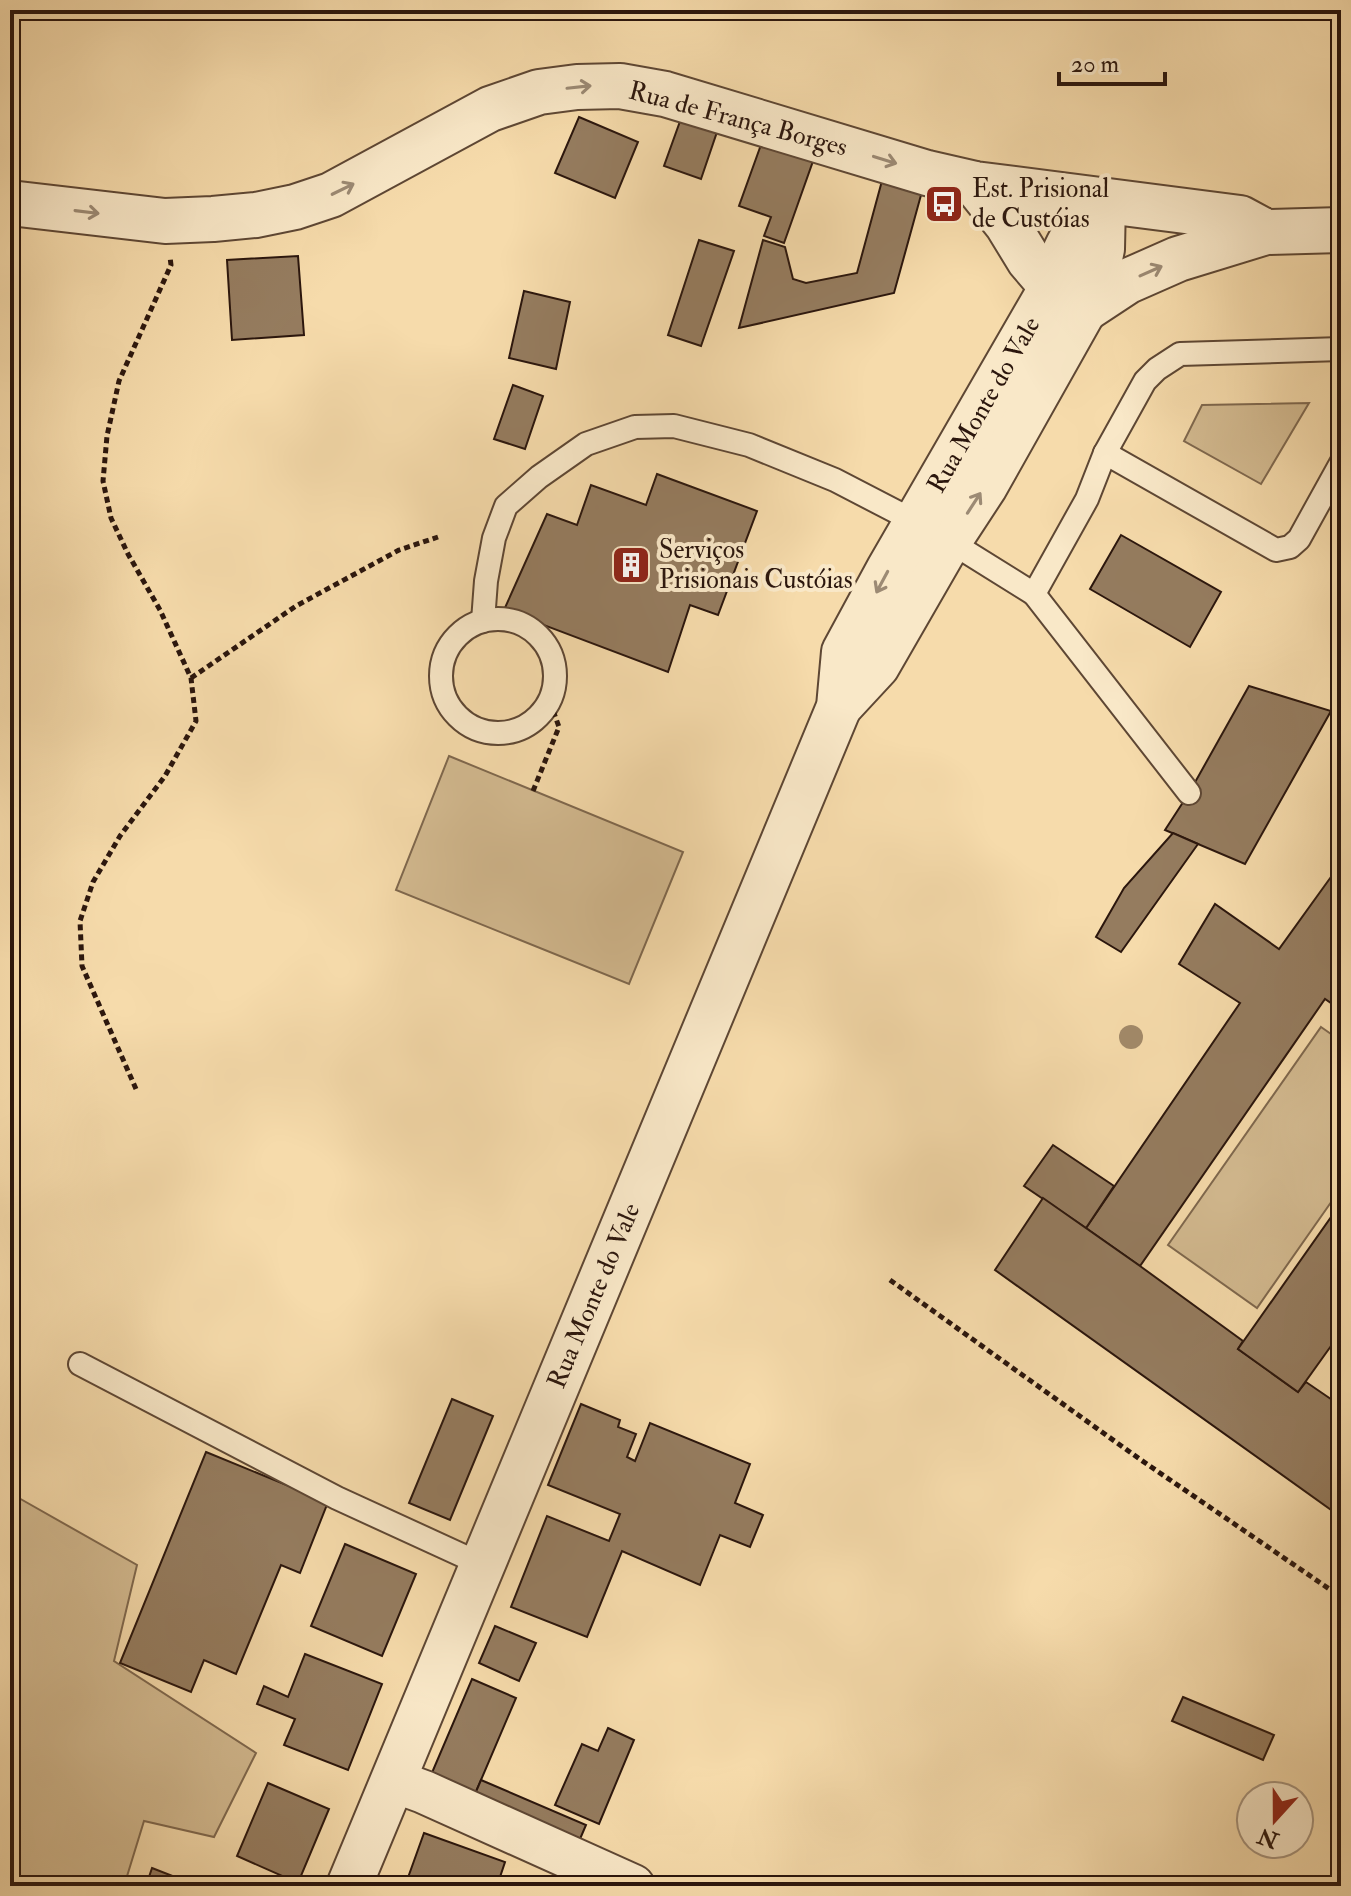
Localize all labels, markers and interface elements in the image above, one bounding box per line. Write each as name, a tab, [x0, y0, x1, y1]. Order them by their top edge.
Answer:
scale bar	[1059, 36, 1165, 86]
text: 20 m	[1071, 49, 1120, 80]
street label: Rua de França Borges	[625, 74, 851, 164]
one-way arrow	[565, 80, 592, 95]
one-way arrow	[871, 153, 897, 168]
place label: Est. Prisional de Custóias	[972, 173, 1109, 235]
one-way arrow	[330, 181, 354, 196]
bus stop icon: Est. Prisional de Custóias	[923, 183, 965, 225]
one-way arrow	[74, 204, 100, 219]
one-way arrow	[1139, 263, 1163, 278]
street label: Rua Monte do Vale	[921, 311, 1047, 499]
one-way arrow	[965, 492, 982, 514]
place label: Serviços Prisionais Custóias	[659, 534, 853, 596]
building icon: Serviços Prisionais Custóias	[610, 544, 652, 586]
one-way arrow	[873, 569, 889, 593]
street label: Rua Monte do Vale	[541, 1198, 648, 1394]
north arrow	[1235, 1780, 1315, 1860]
text: N	[1254, 1821, 1283, 1855]

